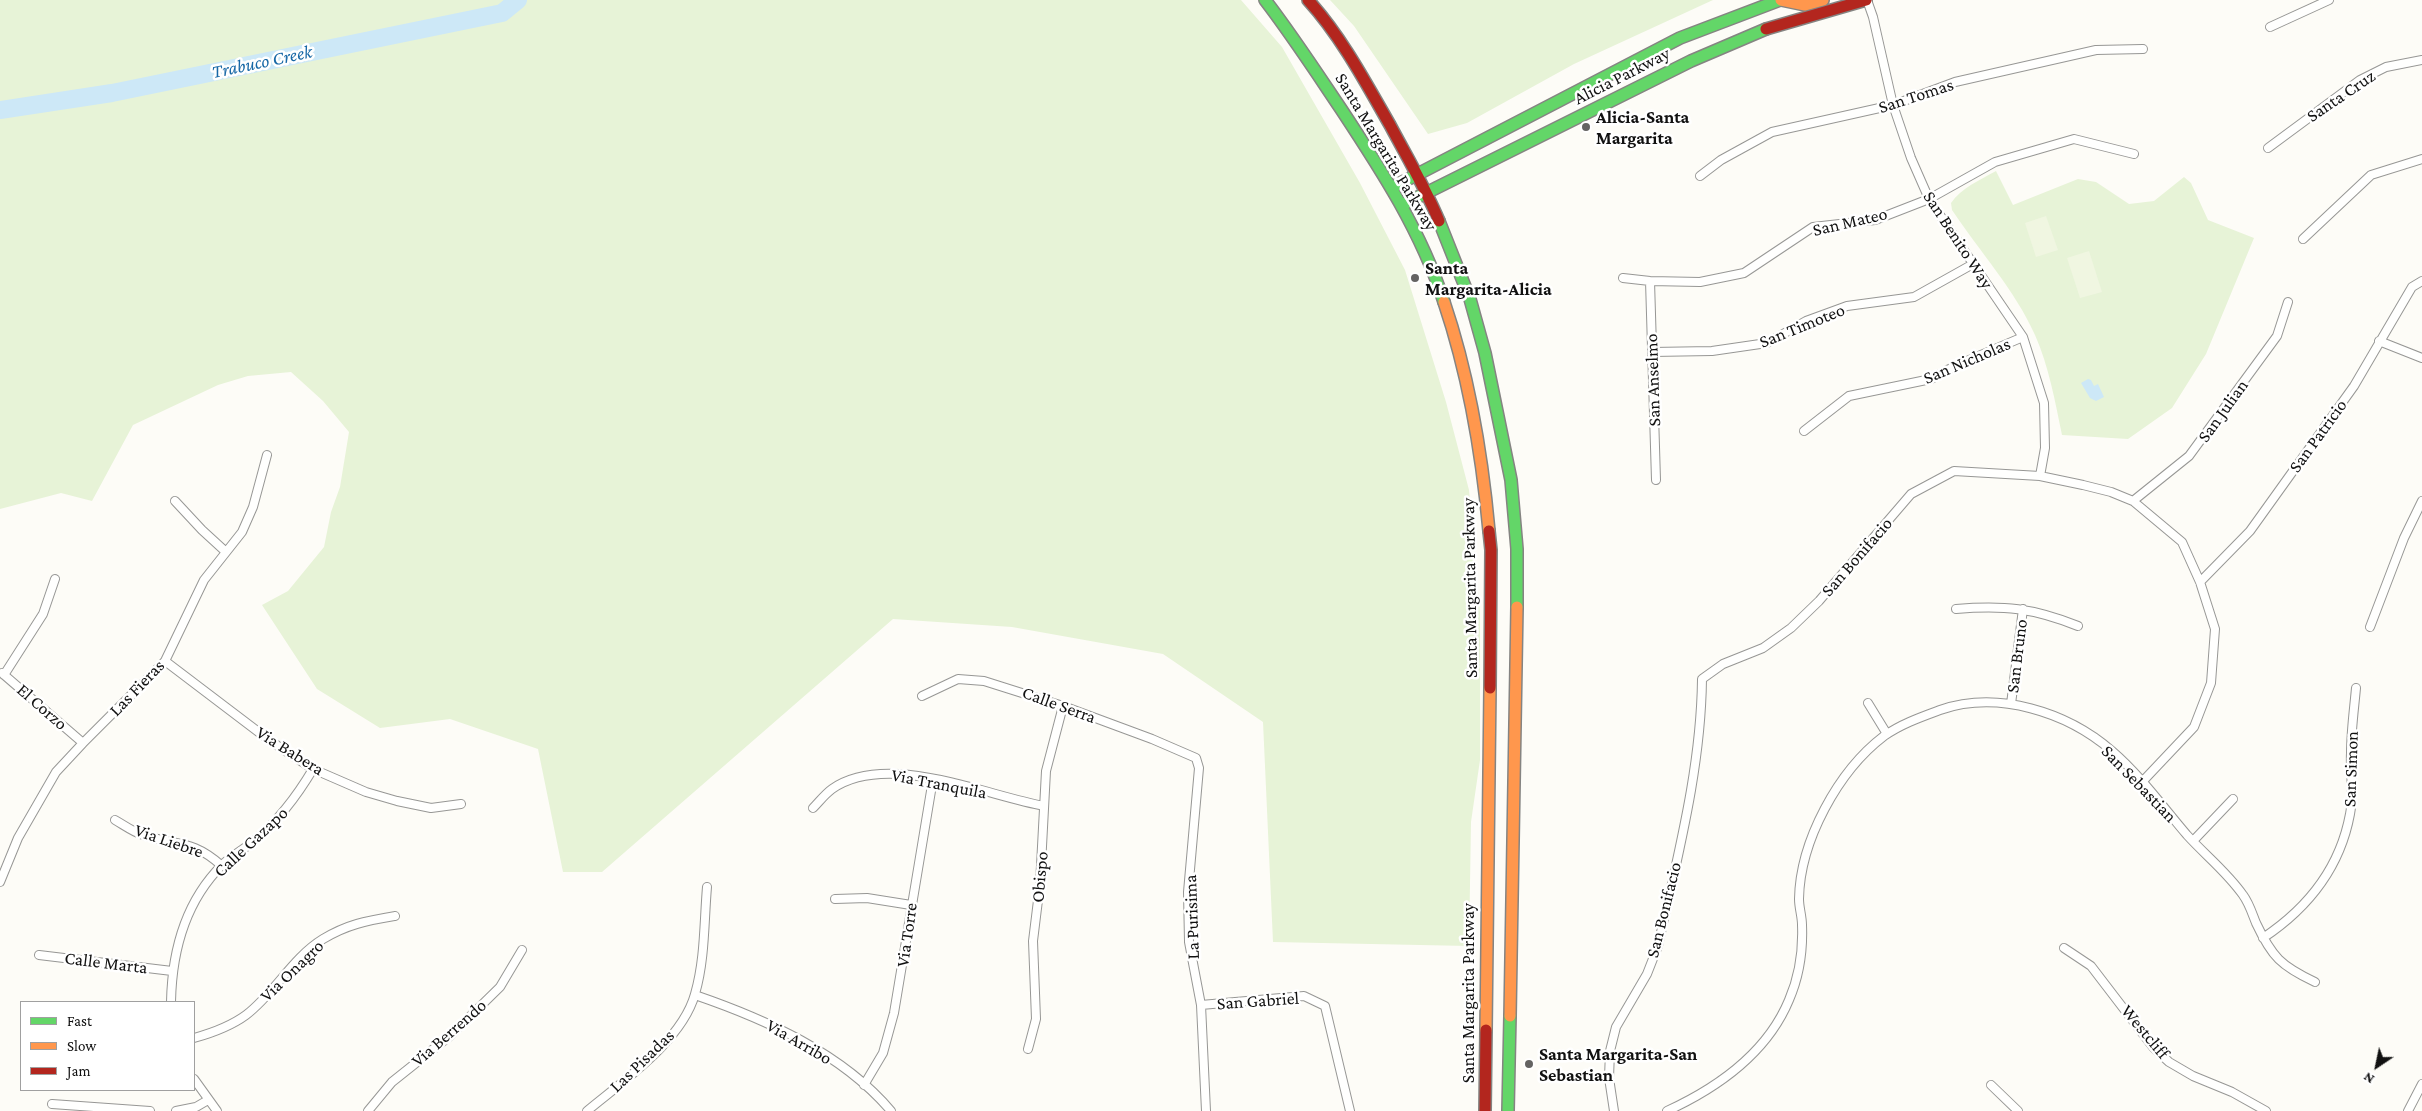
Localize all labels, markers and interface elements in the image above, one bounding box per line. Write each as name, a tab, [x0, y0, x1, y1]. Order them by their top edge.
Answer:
water label: Trabuco Creek	[210, 40, 314, 84]
street label: Alicia Parkway	[1570, 43, 1674, 109]
street label: Santa Cruz	[2303, 65, 2379, 127]
street label: Santa Margarita Parkway	[1330, 69, 1442, 235]
street label: San Tomas	[1876, 74, 1956, 118]
place label: Alicia-Santa Margarita	[1596, 106, 1689, 148]
marker: Alicia-Santa Margarita	[1580, 121, 1592, 133]
street label: San Benito Way	[1918, 187, 1998, 293]
street label: San Mateo	[1811, 203, 1889, 241]
place label: Santa Margarita-Alicia	[1425, 257, 1552, 300]
marker: Santa Margarita-Alicia	[1409, 272, 1421, 284]
street label: San Timoteo	[1756, 299, 1848, 353]
street label: San Anselmo	[1641, 333, 1665, 427]
street label: San Nicholas	[1920, 333, 2014, 389]
street label: San Julian	[2193, 375, 2253, 447]
street label: San Patricio	[2284, 395, 2352, 477]
street label: Santa Margarita Parkway	[1458, 498, 1482, 678]
street label: San Bonifacio	[1817, 513, 1897, 601]
street label: San Bruno	[2002, 618, 2032, 694]
street label: Las Fieras	[105, 655, 169, 721]
street label: El Corzo	[12, 679, 72, 735]
street label: Calle Serra	[1019, 682, 1099, 728]
street label: Via Babera	[252, 722, 328, 780]
street label: San Simon	[2339, 731, 2363, 807]
street label: San Sebastian	[2097, 741, 2181, 827]
street label: Via Tranquila	[889, 764, 989, 804]
street label: Calle Gazapo	[209, 802, 293, 882]
street label: Via Liebre	[132, 819, 206, 863]
street label: Obispo	[1027, 850, 1053, 904]
street label: San Bonifacio	[1642, 860, 1686, 960]
street label: La Purisima	[1180, 874, 1204, 960]
street label: Via Torre	[892, 901, 922, 969]
street label: Santa Margarita Parkway	[1457, 903, 1479, 1083]
street label: Via Onagro	[256, 935, 328, 1007]
street label: Calle Marta	[63, 947, 149, 979]
street label: San Gabriel	[1216, 987, 1300, 1015]
street label: Via Berrendo	[407, 994, 491, 1072]
legend	[20, 1001, 195, 1091]
street label: Westcliff	[2116, 1001, 2174, 1063]
text: Fast	[67, 1013, 92, 1029]
street label: Via Arribo	[762, 1015, 836, 1069]
street label: Las Pisadas	[605, 1025, 679, 1097]
text: Slow	[67, 1038, 96, 1054]
north arrow	[2352, 1041, 2402, 1091]
place label: Santa Margarita-San Sebastian	[1539, 1043, 1697, 1086]
marker: Santa Margarita-San Sebastian	[1523, 1058, 1535, 1070]
text: Jam	[67, 1063, 90, 1079]
text: N	[2360, 1069, 2377, 1088]

